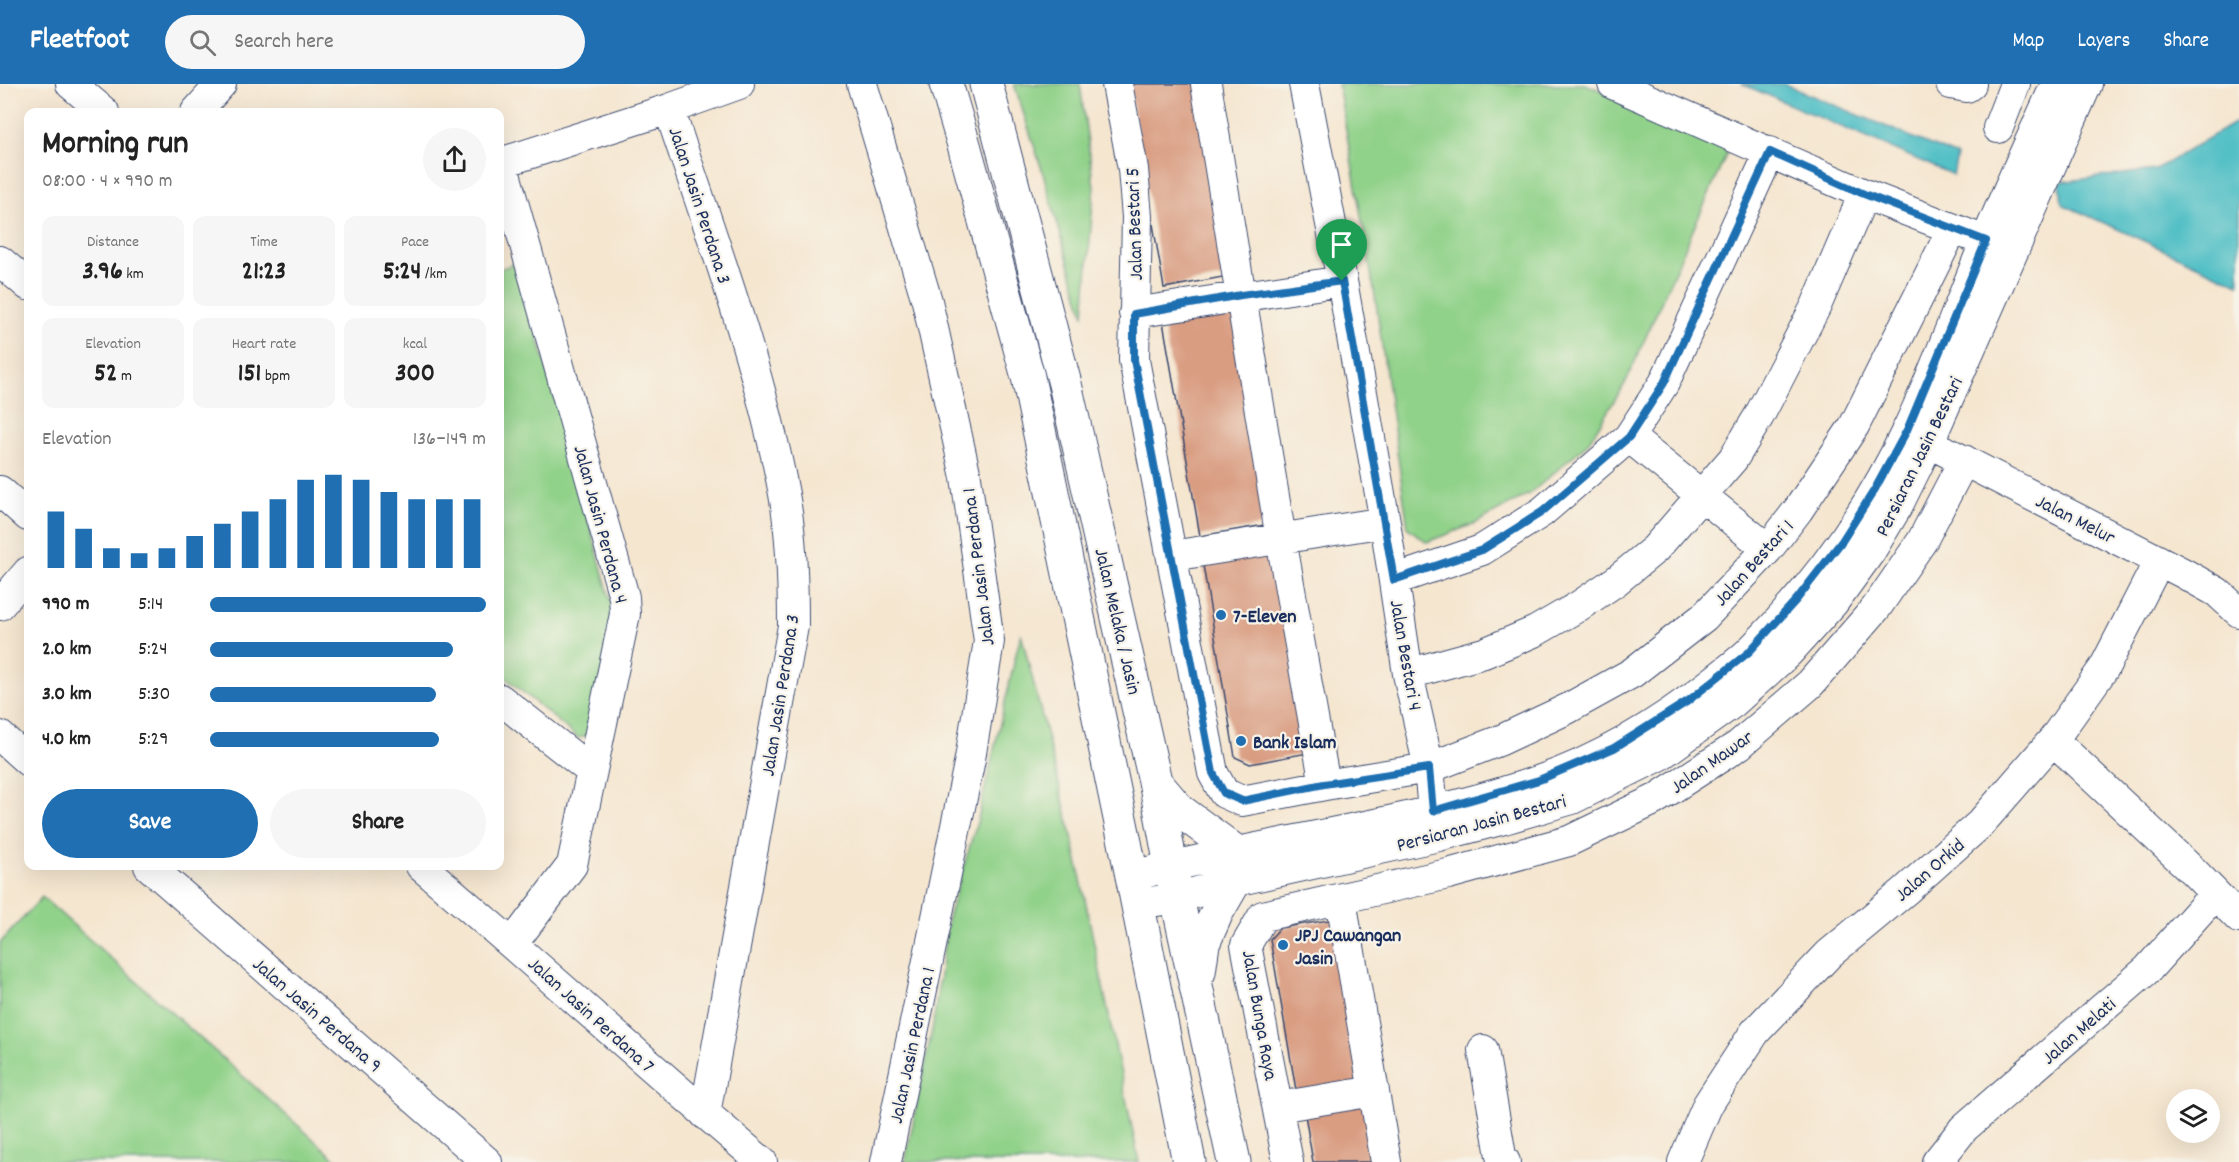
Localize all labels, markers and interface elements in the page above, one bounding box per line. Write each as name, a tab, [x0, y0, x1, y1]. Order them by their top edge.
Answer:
search box	[165, 15, 585, 69]
text: Fleetfoot	[30, 22, 129, 62]
icon: search	[186, 26, 219, 59]
text: Search here	[234, 27, 334, 58]
text: Map	[2013, 27, 2044, 57]
text: Layers	[2077, 27, 2130, 57]
text: Share	[2163, 27, 2209, 57]
text: Morning run	[42, 122, 189, 169]
street label: Jalan Jasin Perdana 3	[660, 124, 737, 288]
button: share	[423, 128, 486, 191]
street label: Jalan Bestari 5	[1120, 167, 1152, 281]
text: 08:00 · 4 × 990 m	[42, 168, 173, 196]
pin	[1316, 219, 1367, 281]
icon: arrive	[1325, 228, 1358, 261]
text: Distance	[87, 231, 139, 254]
text: Time	[250, 231, 278, 254]
text: Pace	[401, 231, 429, 254]
text: 3.96	[82, 254, 123, 291]
text: 21:23	[242, 254, 286, 291]
text: 5:24	[383, 254, 421, 291]
text: km	[123, 263, 144, 286]
text: /km	[421, 263, 447, 286]
text: Elevation	[85, 333, 141, 356]
text: Heart rate	[232, 333, 296, 356]
text: kcal	[403, 333, 427, 356]
text: 52	[94, 356, 117, 393]
text: 151	[238, 356, 261, 393]
text: 300	[395, 356, 435, 393]
text: m	[117, 365, 132, 388]
text: bpm	[261, 365, 290, 388]
street label: Persiaran Jasin Bestari	[1870, 372, 1972, 542]
text: Elevation	[42, 426, 112, 454]
text: 136–149 m	[413, 426, 486, 454]
street label: Jalan Jasin Perdana 4	[565, 443, 634, 607]
street label: Jalan Jasin Perdana 1	[956, 486, 1004, 647]
street label: Jalan Melur	[2030, 489, 2120, 553]
street label: Jalan Bestari 1	[1709, 514, 1802, 614]
street label: Jalan Melaka / Jasin	[1086, 546, 1147, 698]
text: 990 m	[42, 591, 90, 619]
text: 5:14	[138, 591, 163, 619]
street label: Jalan Bestari 4	[1381, 598, 1428, 713]
place label: 7-Eleven	[1233, 604, 1297, 632]
marker: 7-Eleven	[1214, 608, 1228, 622]
street label: Jalan Jasin Perdana 3	[755, 613, 809, 778]
text: 2.0 km	[42, 636, 91, 664]
text: 5:24	[138, 636, 168, 664]
text: 3.0 km	[42, 681, 92, 709]
text: 5:30	[138, 681, 170, 709]
street label: Jalan Mawar	[1666, 724, 1760, 802]
text: 4.0 km	[42, 726, 91, 754]
text: 5:29	[138, 726, 168, 754]
place label: Bank Islam	[1253, 730, 1337, 758]
marker: Bank Islam	[1234, 734, 1248, 748]
button: Save	[42, 789, 258, 858]
button: Share	[270, 789, 486, 858]
street label: Persiaran Jasin Bestari	[1394, 789, 1570, 861]
street label: Jalan Orkid	[1890, 833, 1972, 910]
place label: JPJ Cawangan Jasin	[1295, 923, 1401, 974]
marker: JPJ Cawangan Jasin	[1276, 938, 1290, 952]
street label: Jalan Bunga Raya	[1233, 948, 1283, 1083]
street label: Jalan Jasin Perdana 9	[245, 952, 387, 1080]
street label: Jalan Jasin Perdana 7	[520, 952, 660, 1081]
street label: Jalan Jasin Perdana 1	[884, 965, 944, 1126]
street label: Jalan Melati	[2037, 992, 2123, 1072]
map controls	[2166, 1089, 2220, 1143]
button: layers	[2166, 1089, 2220, 1143]

